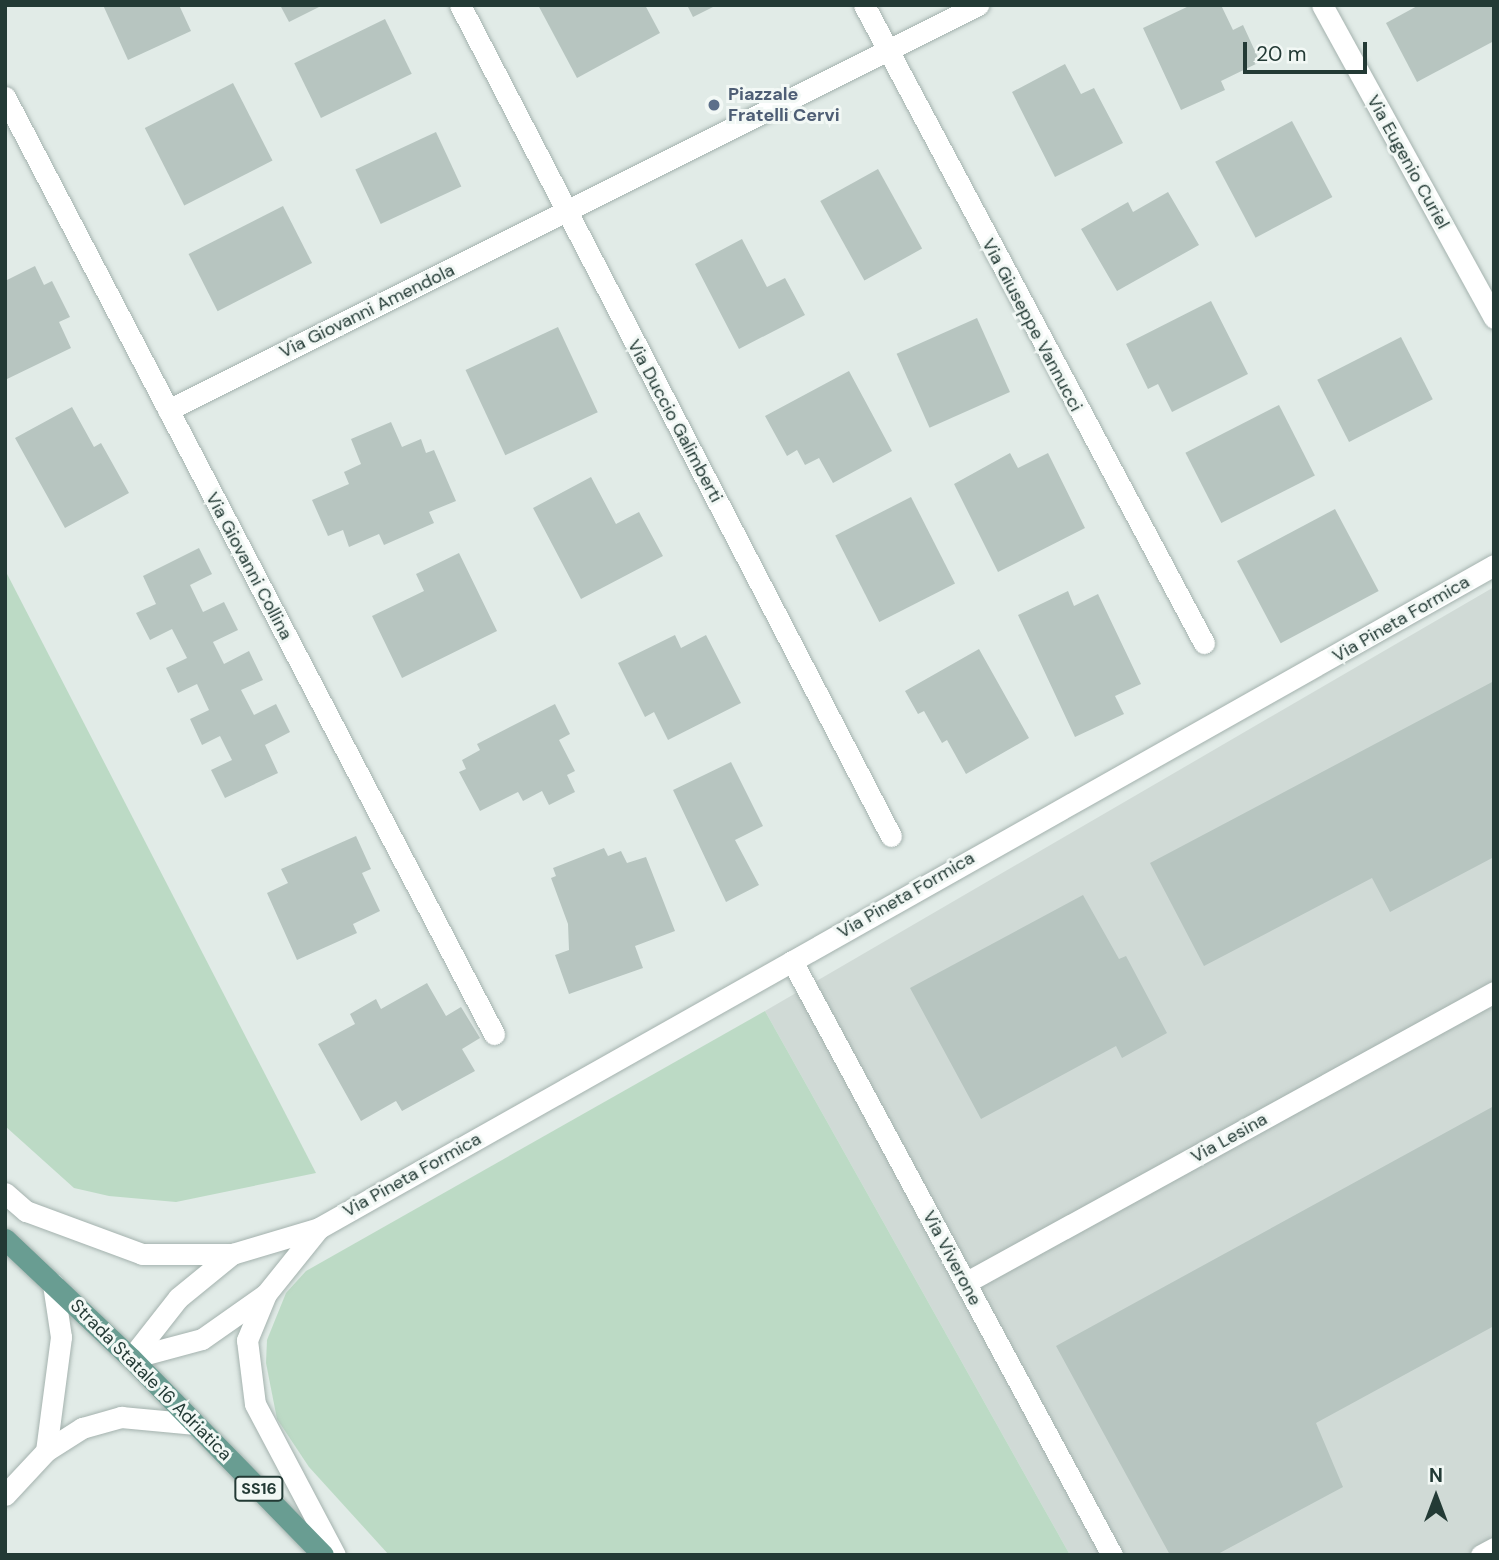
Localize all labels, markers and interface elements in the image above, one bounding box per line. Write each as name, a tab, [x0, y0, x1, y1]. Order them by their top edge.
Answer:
scale bar	[1247, 28, 1371, 72]
text: 20 m	[1256, 40, 1307, 68]
place label: Piazzale Fratelli Cervi	[728, 84, 840, 126]
street label: Via Eugenio Curiel	[1362, 91, 1454, 233]
marker: Piazzale Fratelli Cervi	[706, 97, 722, 113]
street label: Via Giuseppe Vannucci	[977, 235, 1087, 415]
street label: Via Giovanni Amendola	[276, 259, 458, 363]
street label: Via Duccio Galimberti	[623, 336, 727, 506]
street label: Via Giovanni Collina	[201, 489, 297, 643]
street label: Via Pineta Formica	[1329, 571, 1473, 667]
street label: Via Pineta Formica	[834, 847, 978, 943]
street label: Via Lesina	[1187, 1108, 1271, 1168]
street label: Via Pineta Formica	[339, 1128, 485, 1222]
street label: Via Viverone	[918, 1207, 986, 1309]
street label: Strada Statale 16 Adriatica	[66, 1295, 236, 1465]
north arrow	[1401, 1462, 1471, 1532]
text: N	[1429, 1463, 1443, 1488]
road number: SS16	[233, 1476, 285, 1502]

